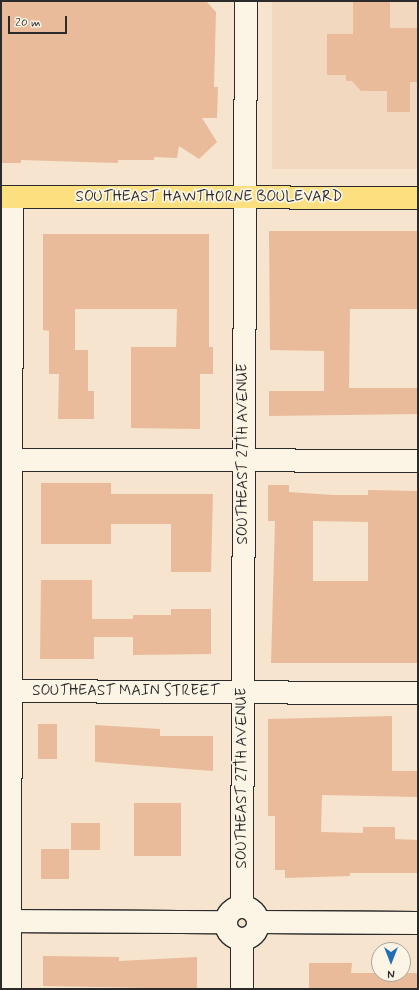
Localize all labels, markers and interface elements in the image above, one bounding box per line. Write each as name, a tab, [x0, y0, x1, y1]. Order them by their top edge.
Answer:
scale bar	[10, 8, 69, 34]
text: 20 m	[15, 15, 41, 31]
street label: SOUTHEAST HAWTHORNE BOULEVARD	[78, 189, 340, 207]
street label: SOUTHEAST 27TH AVENUE	[235, 364, 253, 544]
street label: SOUTHEAST MAIN STREET	[31, 683, 221, 701]
street label: SOUTHEAST 27TH AVENUE	[234, 688, 252, 868]
north arrow	[371, 942, 411, 982]
text: N	[387, 966, 395, 980]

